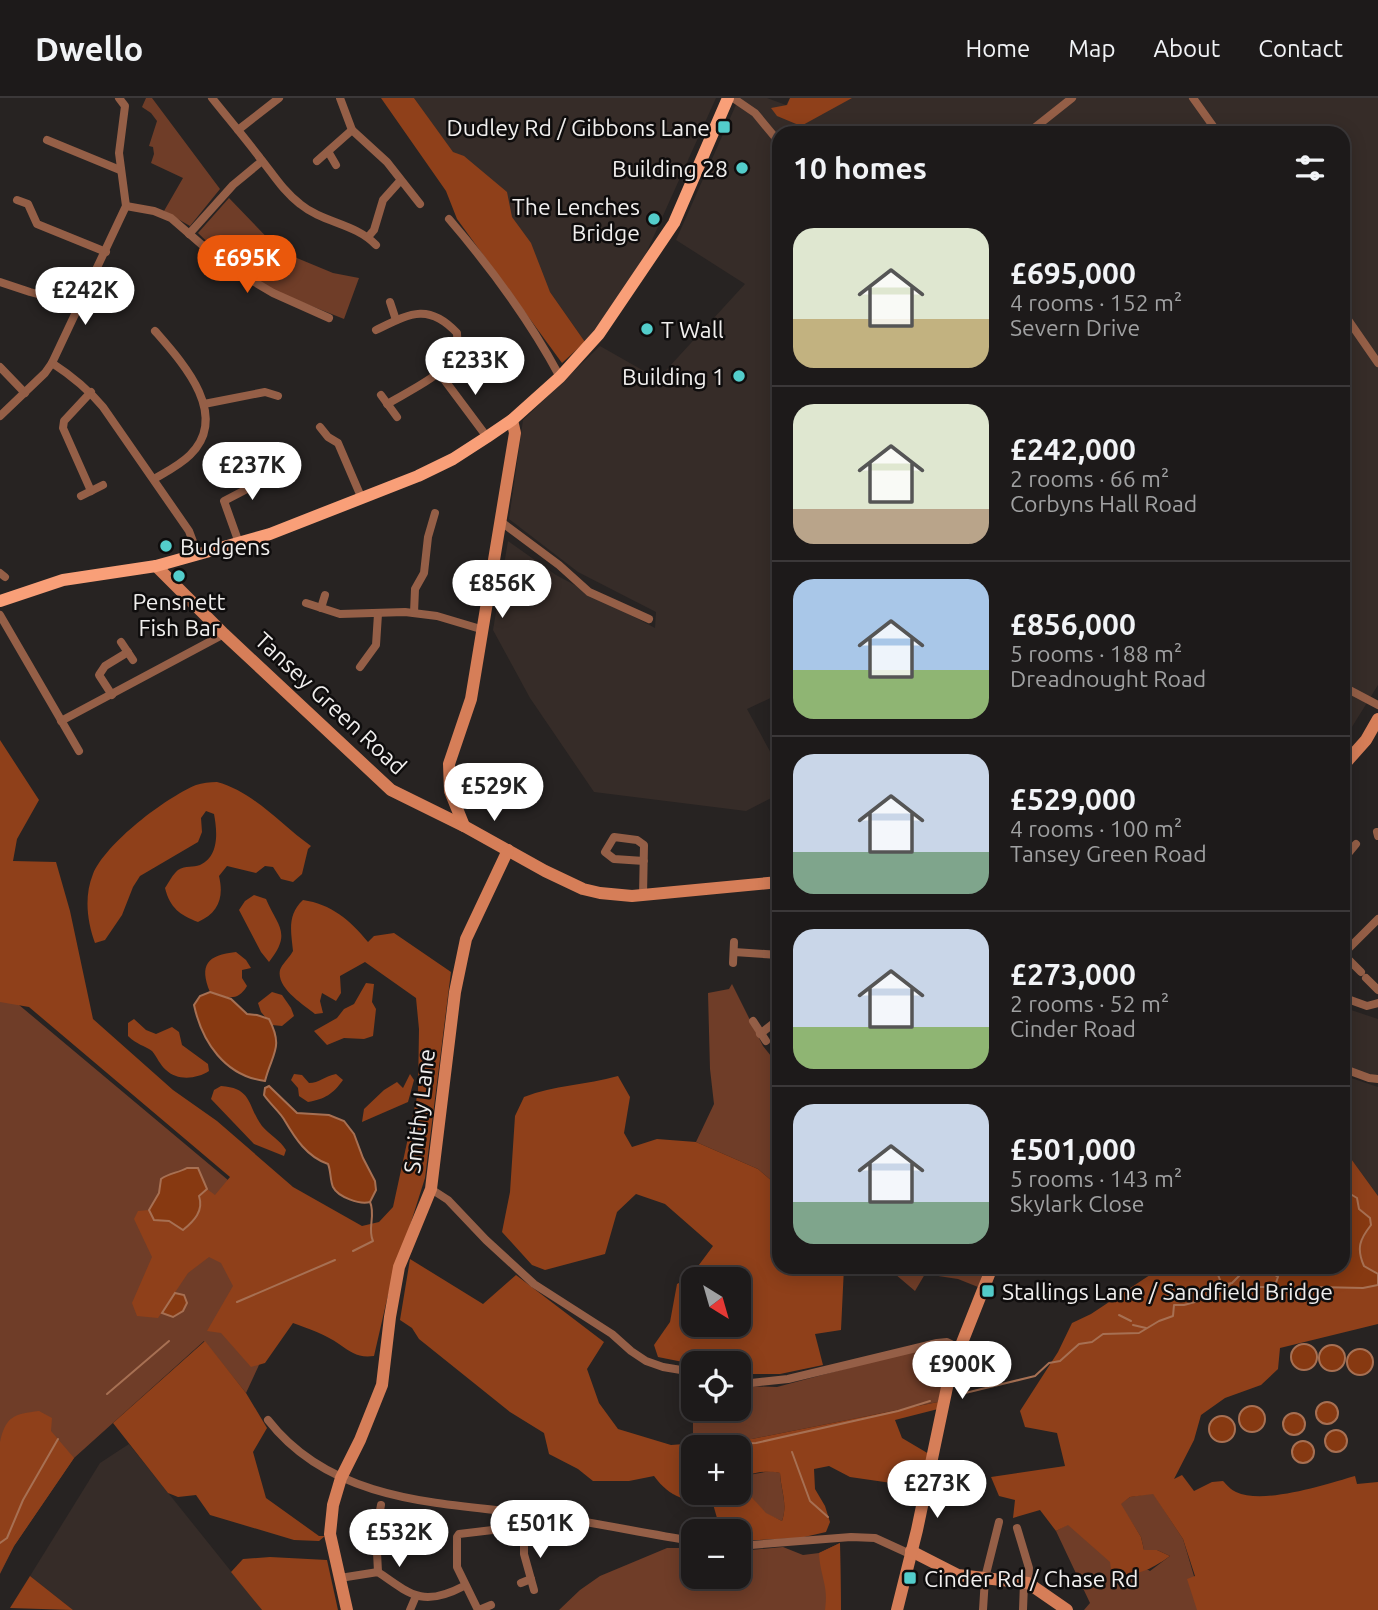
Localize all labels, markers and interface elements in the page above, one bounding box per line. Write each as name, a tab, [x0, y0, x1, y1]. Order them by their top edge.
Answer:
text: Dwello	[35, 30, 143, 67]
text: Home	[965, 35, 1030, 62]
text: Map	[1068, 35, 1115, 62]
text: About	[1153, 35, 1220, 62]
text: Contact	[1258, 35, 1343, 62]
place label: Dudley Rd / Gibbons Lane	[446, 115, 710, 140]
marker: Dudley Rd / Gibbons Lane	[716, 119, 732, 135]
icon: filters	[1291, 149, 1329, 187]
text: 10 homes	[793, 151, 927, 185]
place label: Building 28	[612, 156, 728, 181]
marker: Building 28	[734, 160, 750, 176]
place label: The Lenches Bridge	[512, 194, 640, 245]
marker: The Lenches Bridge	[646, 211, 662, 227]
pin: £695K	[198, 236, 296, 295]
text: £695K	[213, 245, 281, 270]
icon: home	[849, 256, 933, 340]
text: £695,000	[1010, 256, 1136, 290]
pin: £242K	[36, 268, 134, 327]
text: £242K	[51, 277, 119, 302]
text: 4 rooms · 152 m²	[1010, 290, 1182, 315]
text: Severn Drive	[1010, 315, 1140, 340]
place label: T Wall	[661, 317, 724, 342]
marker: T Wall	[639, 321, 655, 337]
pin: £233K	[426, 338, 524, 397]
text: £233K	[441, 347, 509, 372]
place label: Building 1	[622, 364, 725, 389]
marker: Building 1	[731, 368, 747, 384]
icon: home	[849, 432, 933, 516]
text: £242,000	[1010, 432, 1136, 466]
pin: £237K	[203, 442, 301, 502]
text: £237K	[218, 452, 286, 477]
text: 2 rooms · 66 m²	[1010, 466, 1169, 491]
text: Corbyns Hall Road	[1010, 491, 1197, 516]
place label: Budgens	[180, 534, 270, 559]
marker: Budgens	[158, 538, 174, 554]
pin: £856K	[453, 560, 551, 620]
marker: Pensnett Fish Bar	[171, 568, 187, 584]
text: £856K	[468, 570, 536, 595]
place label: Pensnett Fish Bar	[132, 589, 226, 640]
icon: home	[849, 607, 933, 691]
text: £856,000	[1010, 607, 1136, 641]
street label: Tansey Green Road	[251, 627, 411, 779]
text: 5 rooms · 188 m²	[1010, 641, 1182, 666]
text: Dreadnought Road	[1010, 666, 1206, 691]
pin: £529K	[445, 764, 543, 823]
text: £529K	[460, 773, 528, 798]
icon: home	[849, 782, 933, 866]
text: £529,000	[1010, 782, 1136, 816]
text: 4 rooms · 100 m²	[1010, 816, 1182, 841]
text: Tansey Green Road	[1010, 841, 1207, 866]
icon: home	[849, 957, 933, 1041]
text: £273,000	[1010, 957, 1136, 991]
text: 2 rooms · 52 m²	[1010, 991, 1169, 1016]
text: Cinder Road	[1010, 1016, 1136, 1041]
street label: Smithy Lane	[399, 1047, 439, 1175]
icon: home	[849, 1132, 933, 1216]
text: £501,000	[1010, 1132, 1136, 1166]
text: 5 rooms · 143 m²	[1010, 1166, 1182, 1191]
text: Skylark Close	[1010, 1191, 1145, 1216]
north arrow	[681, 1267, 751, 1337]
map controls	[681, 1267, 751, 1589]
place label: Stallings Lane / Sandfield Bridge	[1002, 1279, 1333, 1304]
marker: Stallings Lane / Sandfield Bridge	[980, 1283, 996, 1299]
pin: £900K	[913, 1342, 1011, 1401]
button: locate	[681, 1351, 751, 1421]
text: £900K	[928, 1351, 996, 1376]
button: +	[681, 1435, 751, 1505]
pin: £273K	[888, 1460, 986, 1520]
text: £273K	[903, 1470, 971, 1495]
pin: £501K	[491, 1500, 589, 1560]
pin: £532K	[350, 1510, 448, 1569]
text: £501K	[506, 1510, 574, 1535]
text: £532K	[365, 1519, 433, 1544]
button: −	[681, 1519, 751, 1589]
place label: Cinder Rd / Chase Rd	[924, 1566, 1138, 1591]
marker: Cinder Rd / Chase Rd	[902, 1570, 918, 1586]

